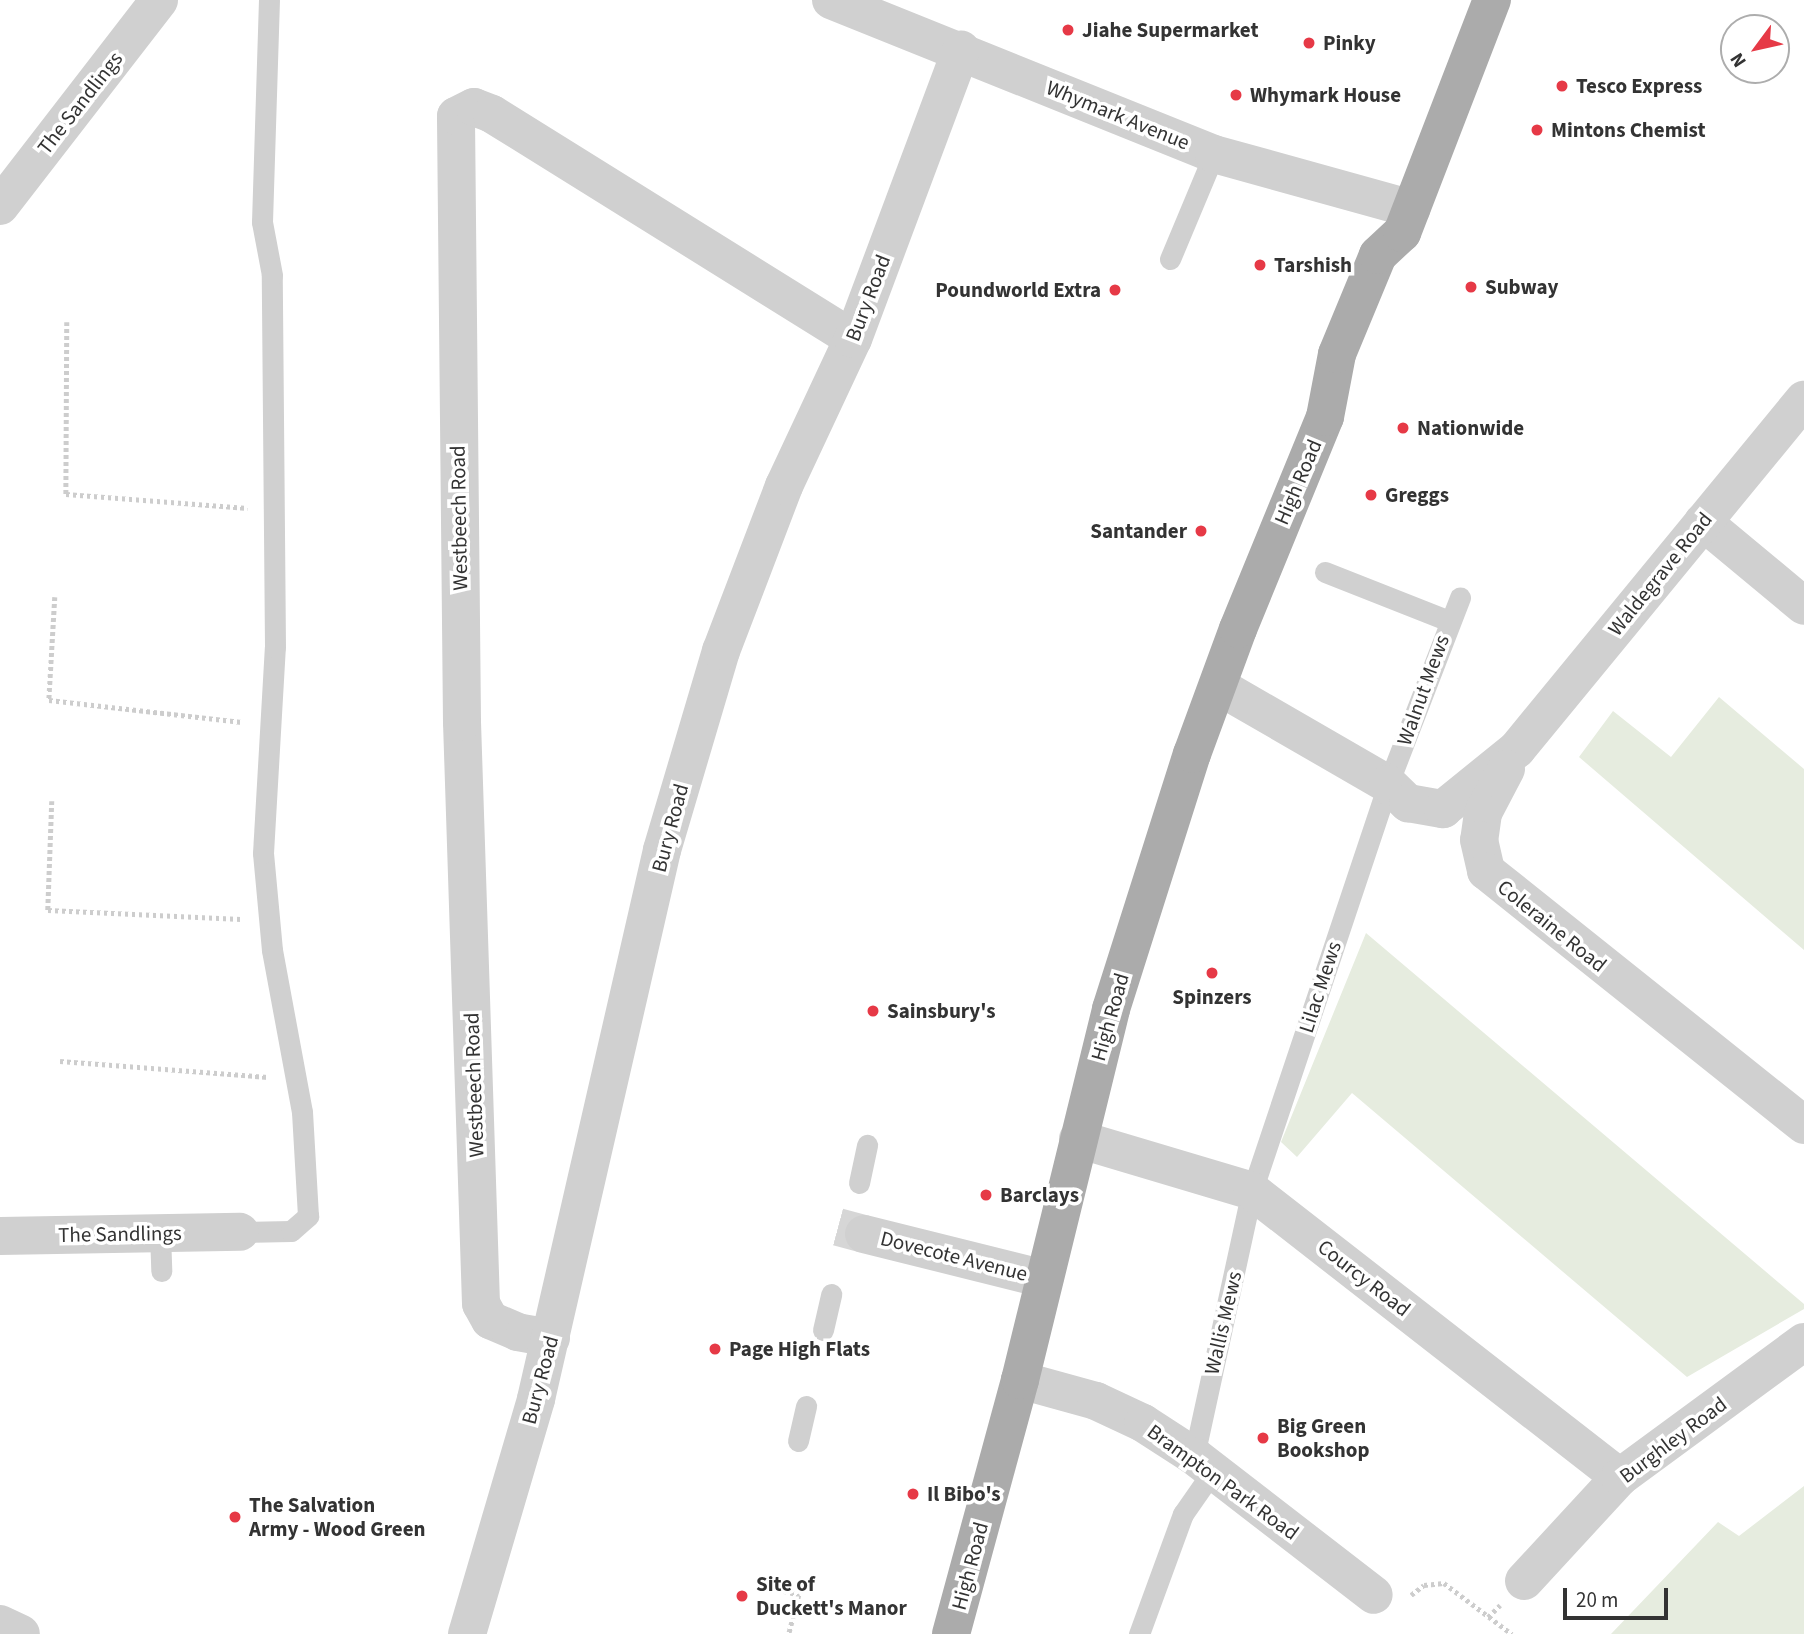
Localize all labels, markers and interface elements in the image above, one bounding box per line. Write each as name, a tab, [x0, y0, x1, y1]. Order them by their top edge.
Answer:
north arrow	[1720, 14, 1790, 84]
place label: Jiahe Supermarket	[1082, 17, 1259, 43]
marker: Jiahe Supermarket	[1060, 22, 1076, 38]
place label: Pinky	[1323, 30, 1376, 56]
marker: Pinky	[1301, 35, 1317, 51]
street label: The Sandlings	[32, 47, 128, 159]
text: N	[1724, 47, 1753, 72]
place label: Tesco Express	[1576, 73, 1702, 99]
street label: Whymark Avenue	[1043, 75, 1193, 155]
marker: Tesco Express	[1554, 78, 1570, 94]
place label: Whymark House	[1250, 82, 1401, 108]
marker: Whymark House	[1228, 87, 1244, 103]
place label: Mintons Chemist	[1551, 117, 1705, 143]
marker: Mintons Chemist	[1529, 122, 1545, 138]
street label: Bury Road	[840, 251, 896, 345]
place label: Tarshish	[1274, 252, 1352, 278]
marker: Tarshish	[1252, 257, 1268, 273]
place label: Subway	[1485, 274, 1559, 300]
place label: Poundworld Extra	[935, 277, 1101, 303]
marker: Subway	[1463, 279, 1479, 295]
marker: Poundworld Extra	[1107, 282, 1123, 298]
place label: Nationwide	[1417, 415, 1524, 441]
marker: Nationwide	[1395, 420, 1411, 436]
street label: High Road	[1269, 436, 1327, 528]
street label: Westbeech Road	[445, 445, 473, 591]
place label: Greggs	[1385, 482, 1449, 508]
marker: Greggs	[1363, 487, 1379, 503]
street label: Waldegrave Road	[1603, 507, 1717, 641]
place label: Santander	[1090, 518, 1187, 544]
marker: Santander	[1193, 523, 1209, 539]
street label: Walnut Mews	[1391, 631, 1455, 749]
street label: Bury Road	[646, 781, 694, 875]
street label: Coleraine Road	[1492, 874, 1612, 978]
street label: Lilac Mews	[1293, 938, 1347, 1036]
marker: Spinzers	[1204, 965, 1220, 981]
street label: High Road	[1085, 970, 1135, 1064]
place label: Spinzers	[1172, 984, 1252, 1010]
place label: Sainsbury's	[887, 998, 995, 1024]
marker: Sainsbury's	[865, 1003, 881, 1019]
street label: Westbeech Road	[459, 1012, 489, 1158]
place label: Barclays	[1000, 1182, 1079, 1208]
marker: Barclays	[978, 1187, 994, 1203]
street label: The Sandlings	[58, 1220, 182, 1248]
street label: Dovecote Avenue	[878, 1226, 1030, 1286]
street label: Courcy Road	[1313, 1234, 1415, 1322]
street label: Wallis Mews	[1199, 1269, 1247, 1377]
street label: Bury Road	[516, 1333, 564, 1427]
place label: Page High Flats	[729, 1336, 870, 1362]
marker: Page High Flats	[707, 1341, 723, 1357]
street label: Burghley Road	[1614, 1391, 1732, 1489]
place label: Big Green Bookshop	[1277, 1413, 1370, 1463]
street label: Brampton Park Road	[1142, 1419, 1304, 1545]
marker: Big Green Bookshop	[1255, 1430, 1271, 1446]
place label: Il Bibo's	[927, 1481, 1001, 1507]
marker: Il Bibo's	[905, 1486, 921, 1502]
place label: The Salvation Army - Wood Green	[249, 1492, 426, 1542]
marker: The Salvation Army - Wood Green	[227, 1509, 243, 1525]
street label: High Road	[946, 1519, 994, 1613]
place label: Site of Duckett's Manor	[756, 1571, 907, 1621]
scale bar	[1566, 1574, 1671, 1618]
text: 20 m	[1576, 1585, 1618, 1615]
marker: Site of Duckett's Manor	[734, 1588, 750, 1604]

